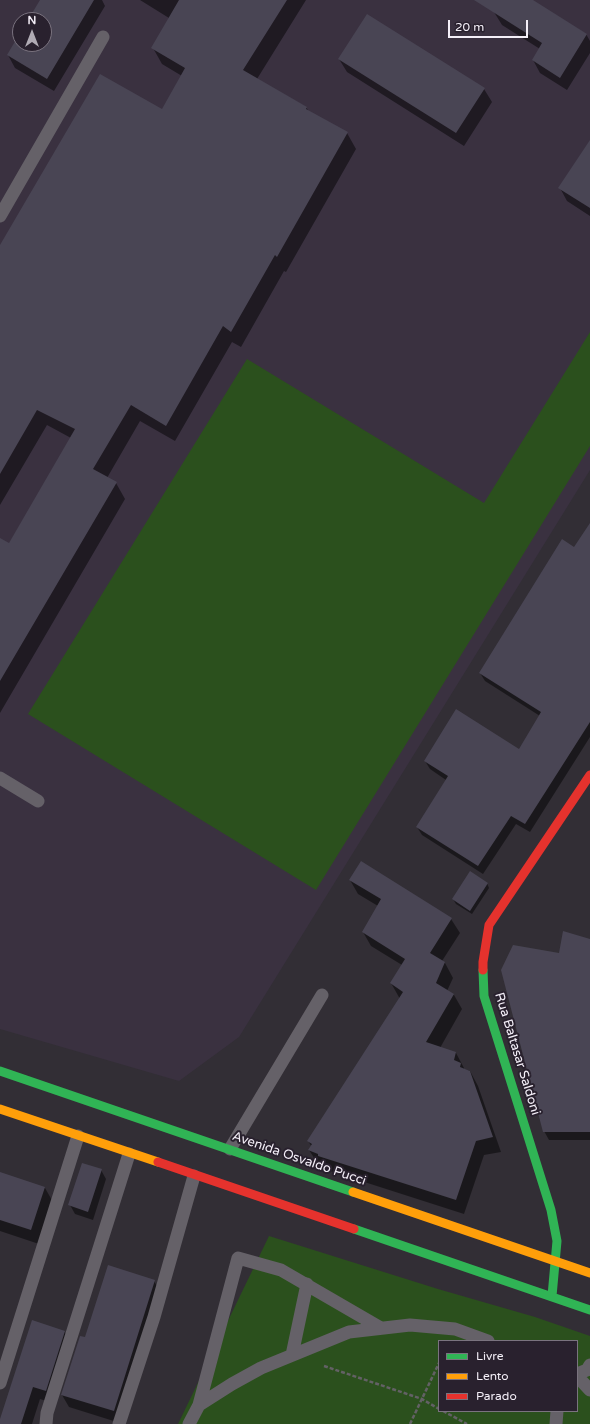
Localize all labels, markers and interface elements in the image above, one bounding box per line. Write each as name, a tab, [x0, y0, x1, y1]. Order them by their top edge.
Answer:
north arrow	[12, 12, 52, 52]
scale bar	[450, 12, 530, 38]
text: N	[28, 14, 36, 27]
text: 20 m	[455, 20, 484, 34]
street label: Rua Baltasar Saldoni	[491, 991, 543, 1117]
street label: Avenida Osvaldo Pucci	[230, 1129, 368, 1189]
legend	[438, 1340, 578, 1412]
text: Livre	[476, 1349, 503, 1363]
text: Lento	[476, 1369, 509, 1383]
text: Parado	[476, 1389, 517, 1403]

